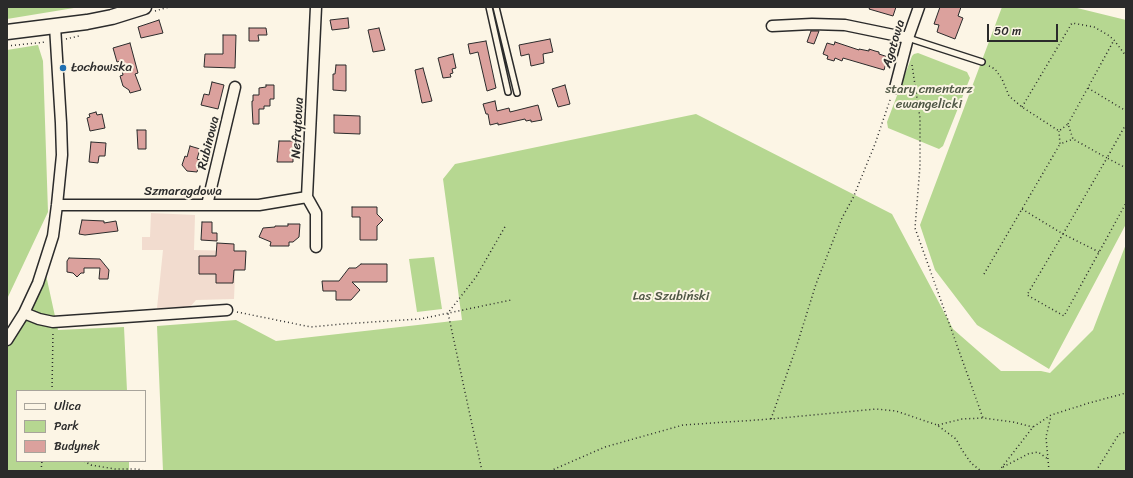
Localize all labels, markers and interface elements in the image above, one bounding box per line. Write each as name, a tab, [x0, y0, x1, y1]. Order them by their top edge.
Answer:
scale bar	[989, 16, 1060, 42]
street label: Agatowa	[879, 18, 909, 70]
text: 50 m	[994, 20, 1021, 42]
place label: Łochowska	[71, 60, 132, 76]
marker: Łochowska	[58, 63, 68, 73]
park label: stary cmentarz ewangelicki	[885, 82, 973, 113]
street label: Nefrytowa	[289, 97, 307, 159]
street label: Rubinowa	[195, 115, 223, 171]
street label: Szmaragdowa	[144, 184, 222, 200]
park label: Las Szubiński	[633, 289, 709, 305]
legend	[16, 390, 146, 462]
text: Ulica	[54, 395, 81, 417]
text: Park	[54, 415, 79, 437]
text: Budynek	[54, 435, 100, 457]

